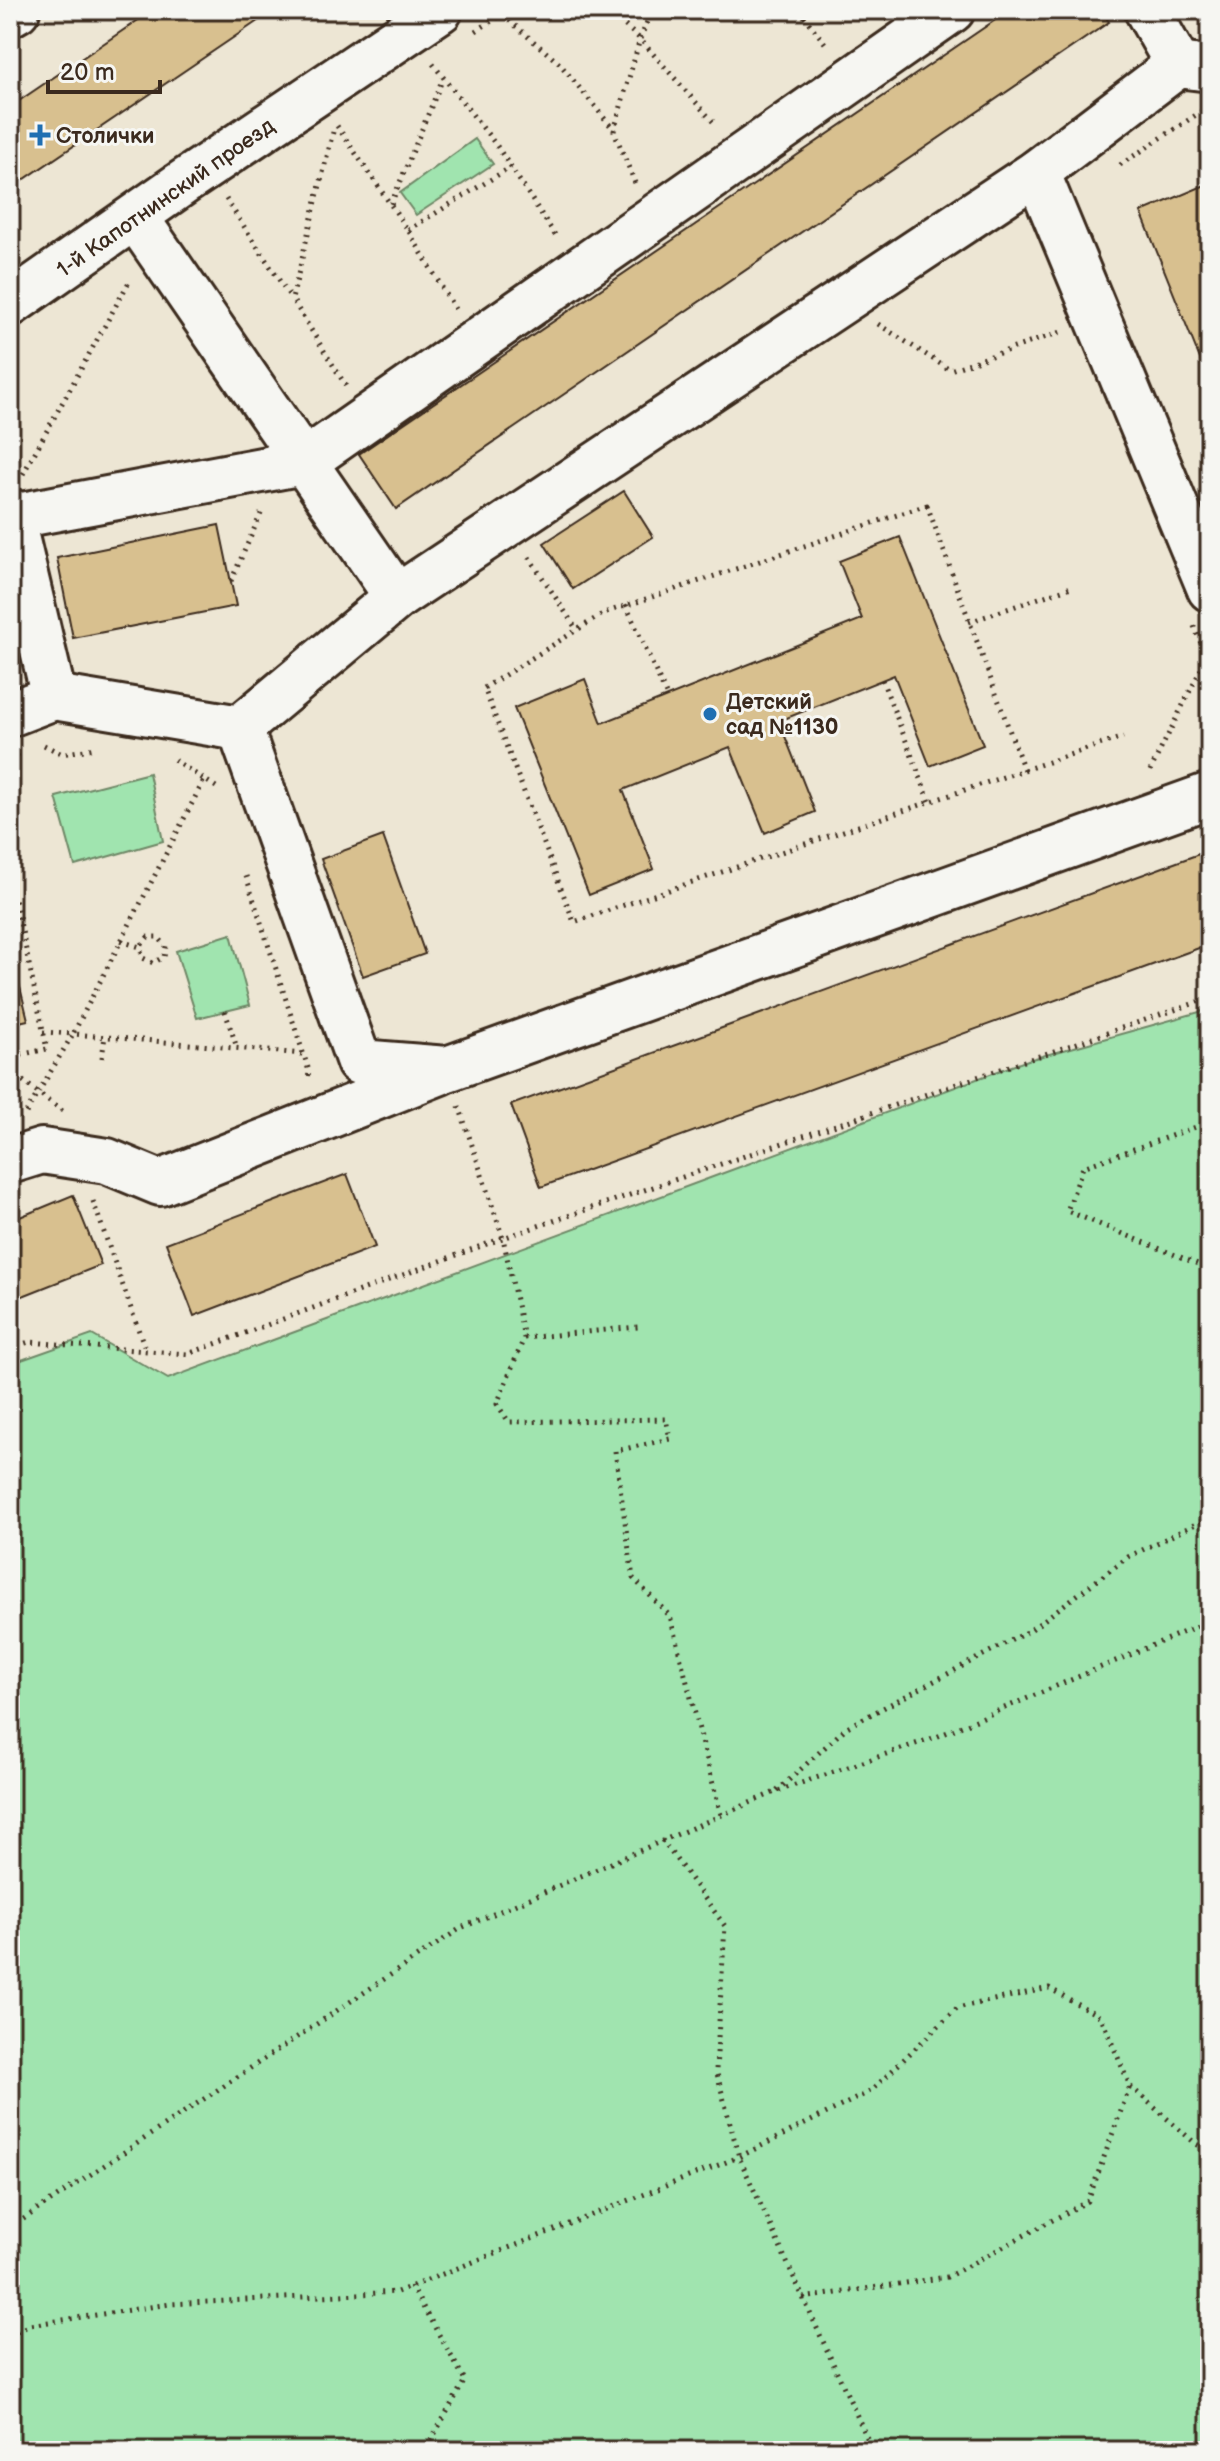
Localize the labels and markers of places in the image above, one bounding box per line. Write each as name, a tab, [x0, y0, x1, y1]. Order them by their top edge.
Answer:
place label: Столички	[56, 123, 154, 150]
marker: Столички	[31, 126, 49, 144]
place label: Детский сад №1130	[726, 689, 839, 741]
marker: Детский сад №1130	[701, 705, 719, 723]

